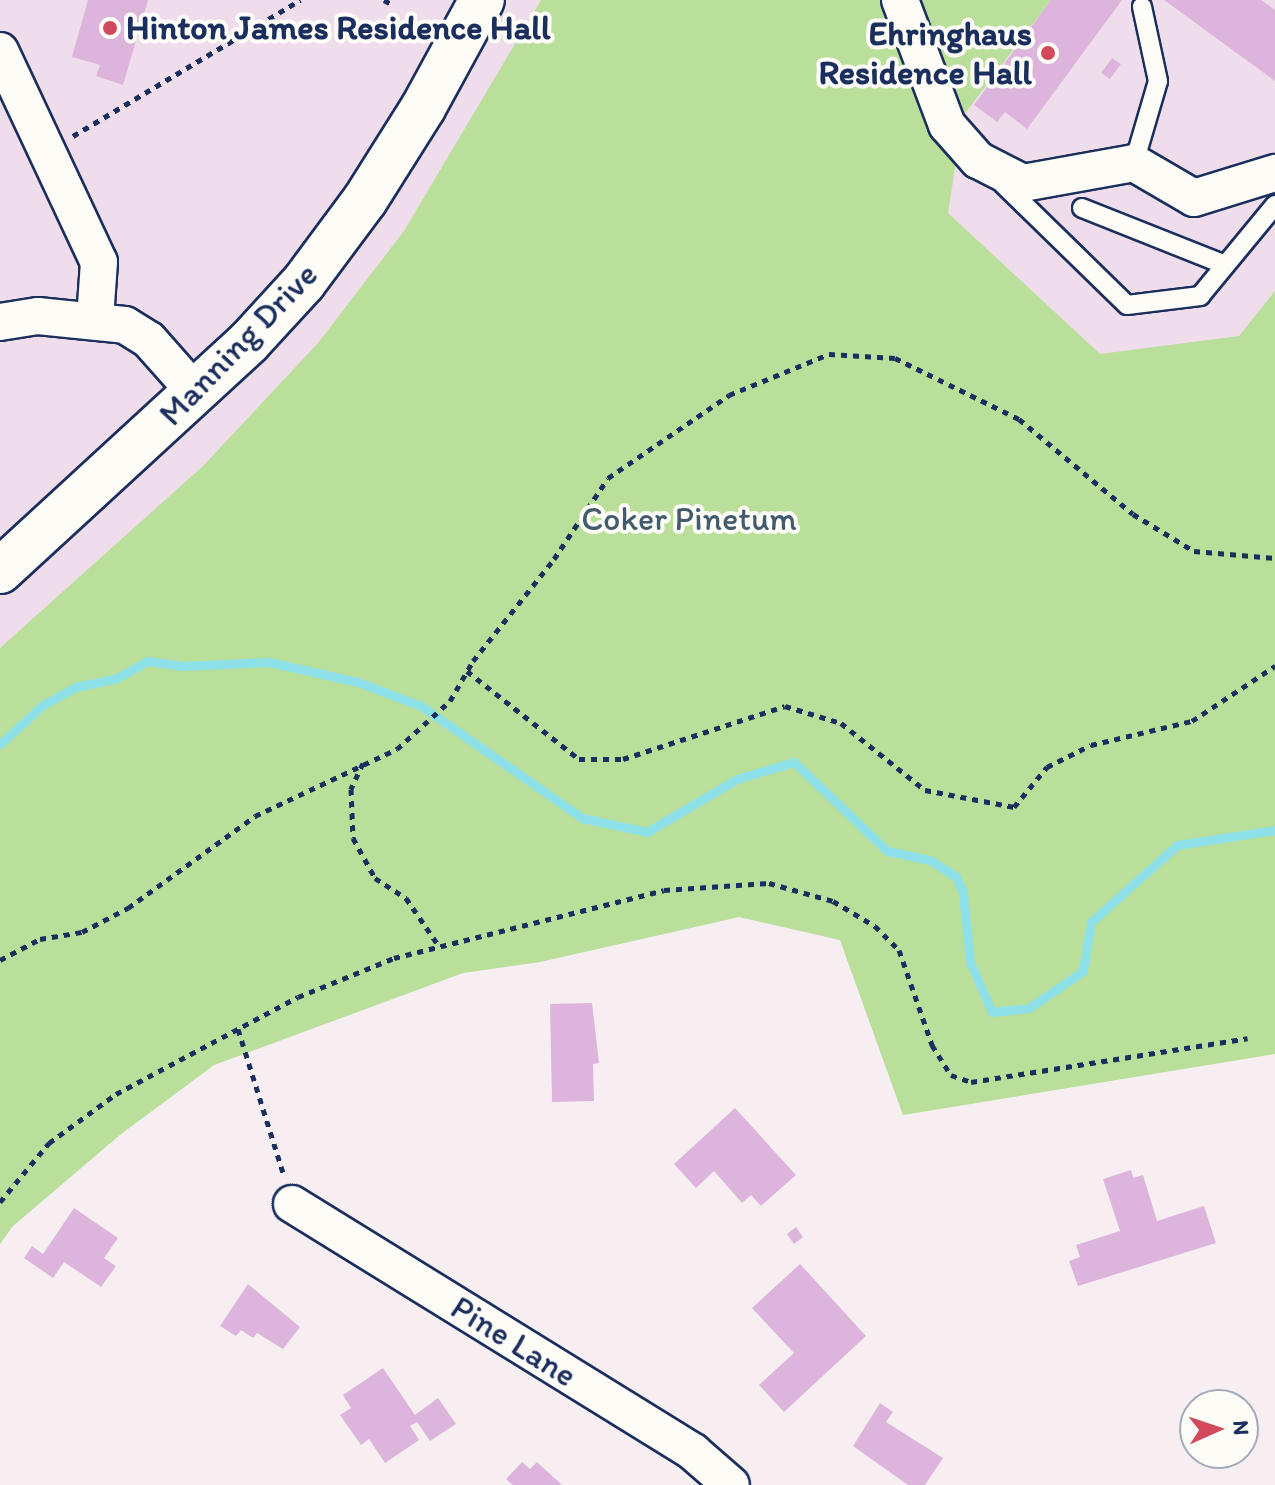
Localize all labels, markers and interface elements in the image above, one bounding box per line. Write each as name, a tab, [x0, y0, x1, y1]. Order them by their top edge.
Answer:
place label: Hinton James Residence Hall	[126, 8, 550, 48]
place label: Ehringhaus Residence Hall	[817, 13, 1032, 92]
marker: Hinton James Residence Hall	[101, 19, 119, 37]
marker: Ehringhaus Residence Hall	[1039, 44, 1057, 62]
street label: Manning Drive	[150, 254, 326, 434]
park label: Coker Pinetum	[580, 499, 798, 539]
street label: Pine Lane	[443, 1286, 585, 1396]
north arrow	[1179, 1389, 1259, 1469]
text: N	[1228, 1420, 1255, 1436]

